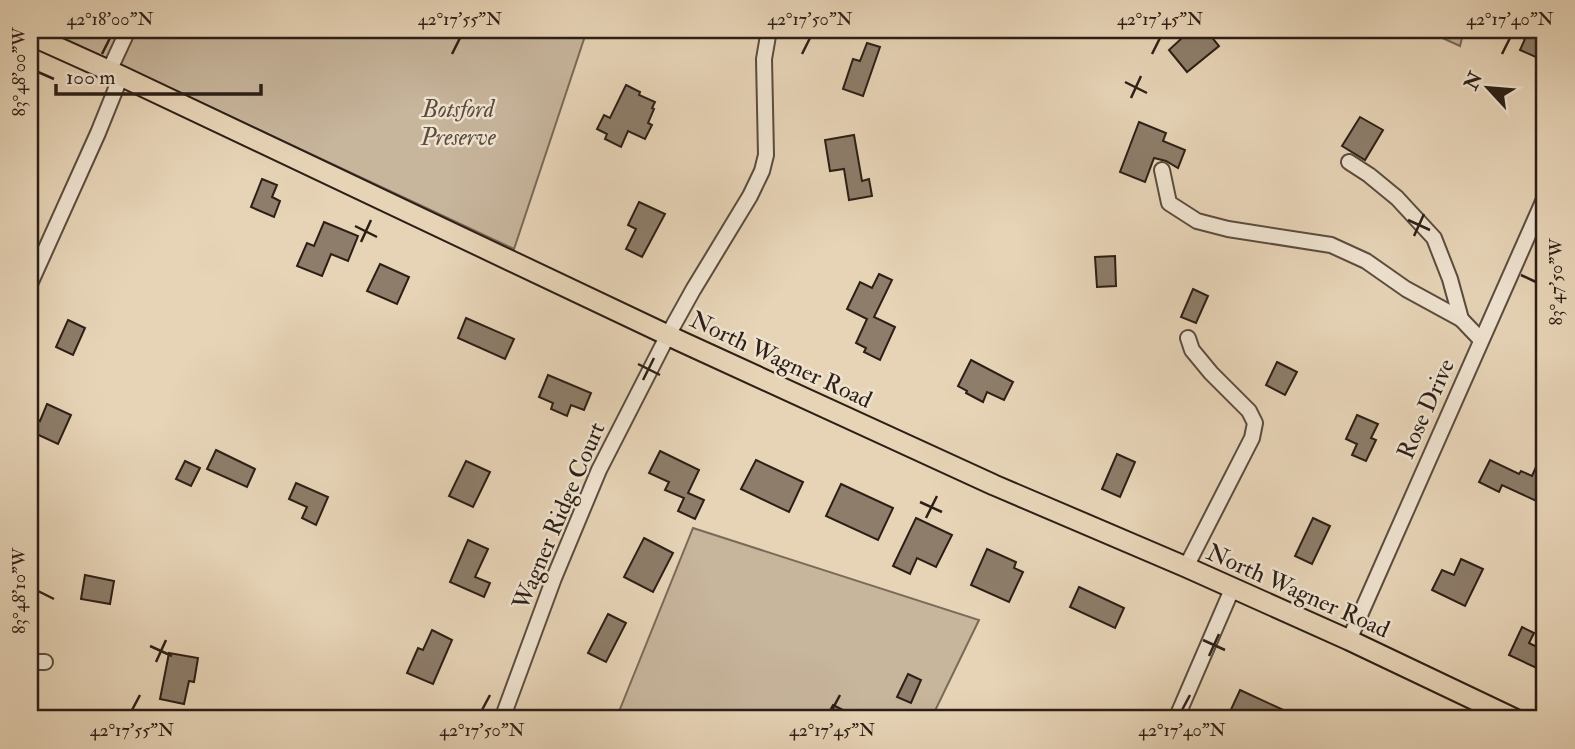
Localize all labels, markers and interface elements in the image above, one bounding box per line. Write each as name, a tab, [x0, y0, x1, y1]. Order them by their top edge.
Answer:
text: 42°18'00"N	[66, 8, 154, 31]
text: 42°17'55"N	[418, 8, 502, 31]
text: 42°17'50"N	[767, 8, 853, 31]
text: 42°17'45"N	[1117, 8, 1203, 31]
text: 42°17'40"N	[1466, 8, 1554, 31]
text: 83°48'00"W	[8, 27, 31, 117]
scale bar	[56, 52, 261, 96]
north arrow	[1452, 52, 1522, 122]
text: 100 m	[66, 64, 116, 91]
text: N	[1459, 67, 1489, 95]
park label: Botsford Preserve	[419, 94, 497, 153]
text: 83°47'50"W	[1545, 238, 1568, 326]
street label: North Wagner Road	[685, 304, 877, 416]
street label: Rose Drive	[1390, 354, 1462, 464]
street label: Wagner Ridge Court	[505, 417, 613, 615]
street label: North Wagner Road	[1202, 537, 1395, 645]
text: 83°48'10"W	[8, 547, 31, 634]
text: 42°17'55"N	[90, 719, 174, 742]
text: 42°17'50"N	[439, 719, 525, 742]
text: 42°17'45"N	[789, 719, 875, 742]
text: 42°17'40"N	[1138, 719, 1226, 742]

